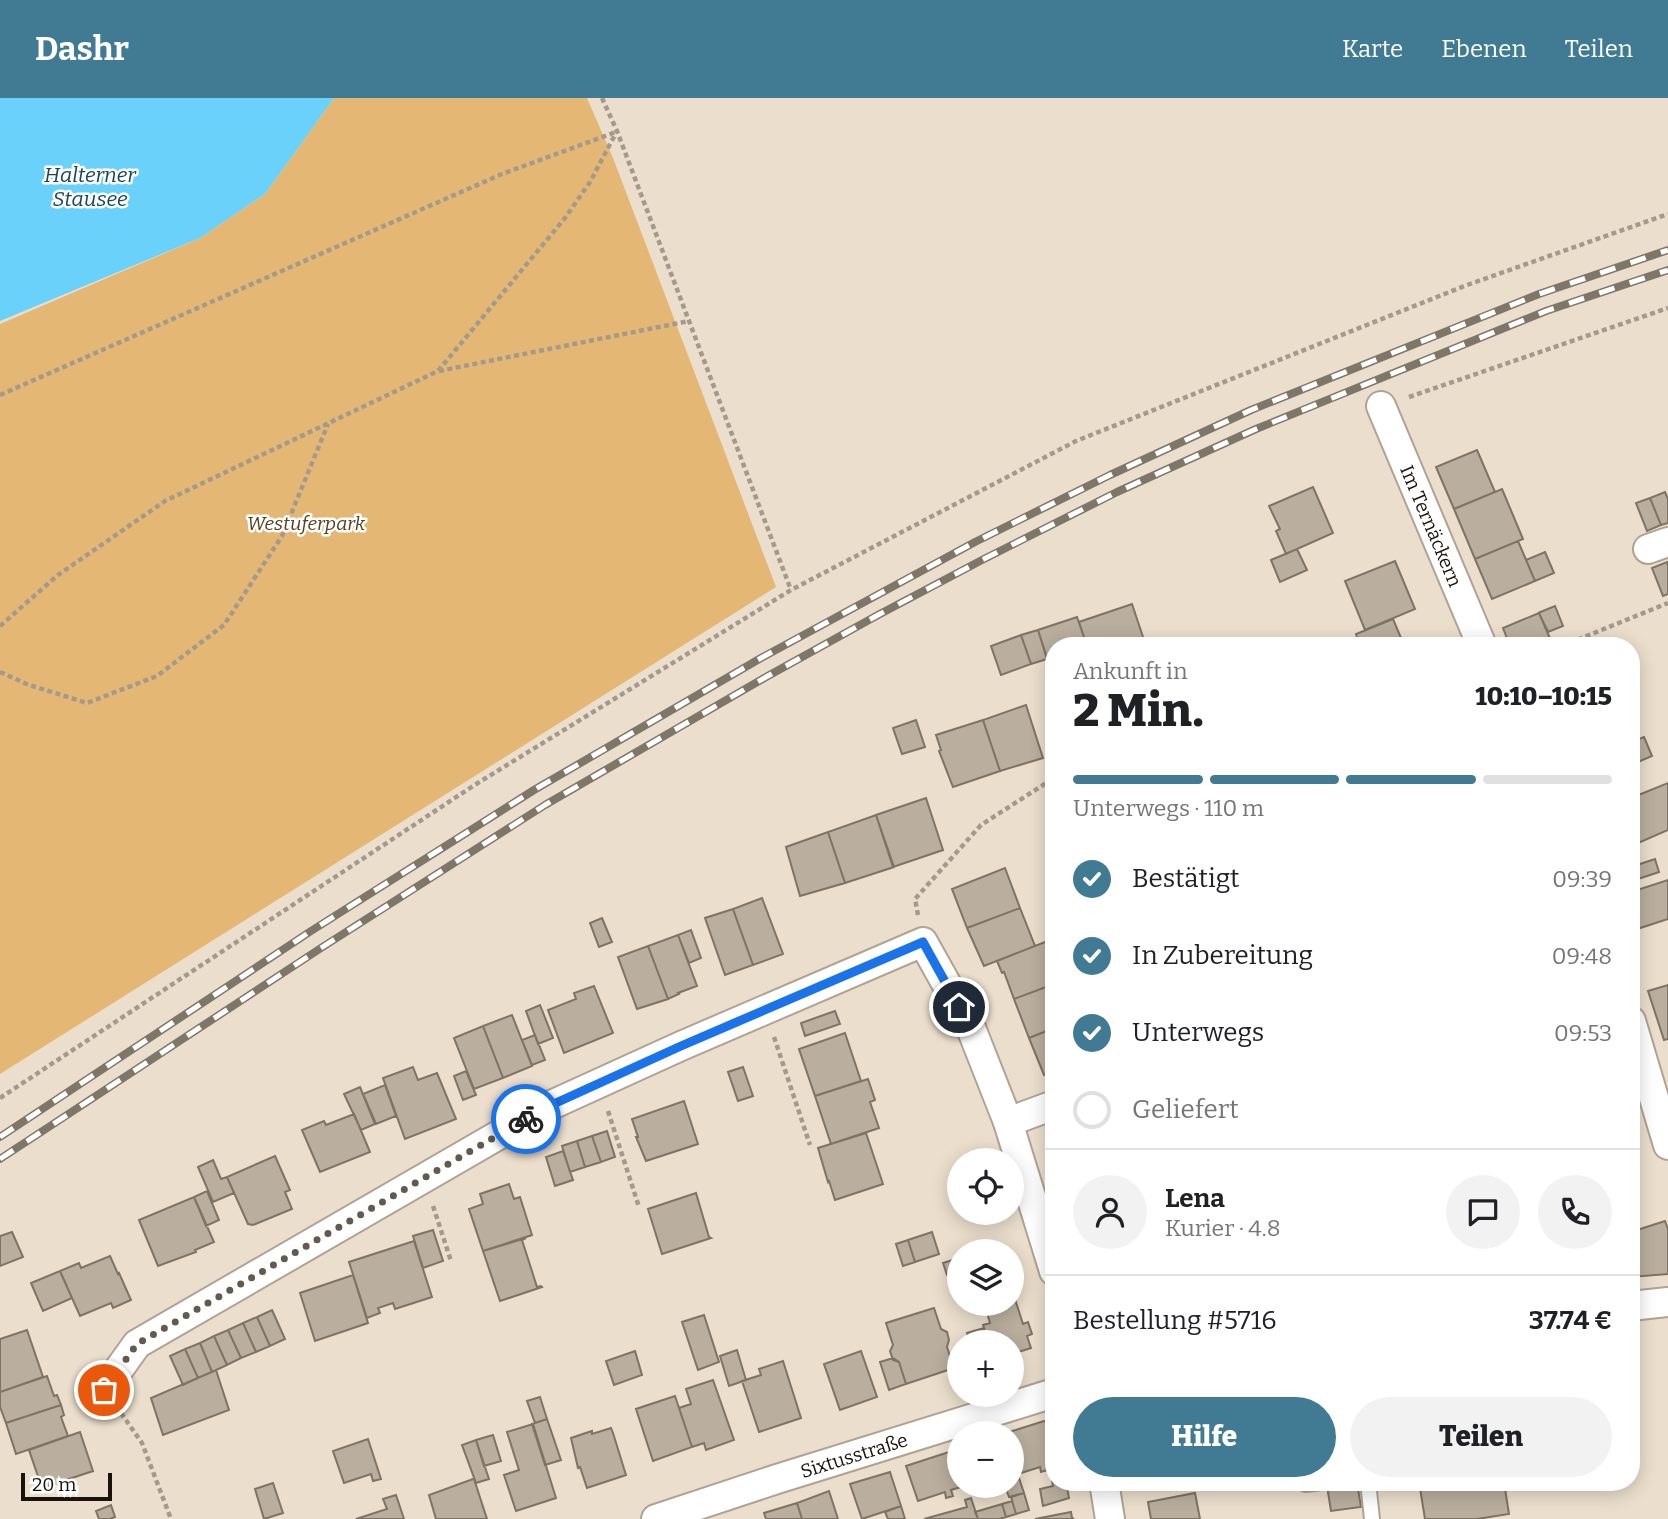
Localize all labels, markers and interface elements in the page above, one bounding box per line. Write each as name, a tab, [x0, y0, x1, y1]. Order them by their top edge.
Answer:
text: Dashr	[35, 29, 129, 69]
text: Karte	[1342, 35, 1403, 63]
text: Ebenen	[1441, 35, 1527, 63]
text: Teilen	[1565, 35, 1633, 63]
water label: Halterner Stausee	[44, 162, 137, 212]
street label: Im Ternäckern	[1395, 462, 1467, 590]
park label: Westuferpark	[247, 512, 366, 535]
text: Ankunft in	[1073, 657, 1188, 685]
text: 10:10–10:15	[1475, 681, 1612, 712]
text: 2 Min.	[1073, 683, 1204, 738]
text: Unterwegs · 110 m	[1073, 794, 1264, 822]
icon: check	[1073, 860, 1111, 898]
text: Bestätigt	[1132, 863, 1239, 894]
text: 09:39	[1552, 865, 1612, 893]
icon: check	[1073, 937, 1111, 975]
text: In Zubereitung	[1132, 940, 1313, 971]
text: 09:48	[1552, 942, 1612, 970]
pin	[929, 977, 989, 1037]
icon: home	[940, 988, 978, 1026]
icon: check	[1073, 1014, 1111, 1052]
text: Unterwegs	[1132, 1017, 1264, 1048]
text: 09:53	[1554, 1019, 1612, 1047]
courier	[491, 1084, 561, 1154]
text: Geliefert	[1132, 1094, 1239, 1125]
icon: bike	[507, 1100, 545, 1138]
map controls	[947, 1148, 1024, 1498]
button: locate	[947, 1148, 1024, 1225]
button: person	[1073, 1175, 1147, 1249]
button: chat	[1446, 1175, 1520, 1249]
button: phone	[1538, 1175, 1612, 1249]
text: Lena	[1165, 1183, 1225, 1214]
text: Kurier · 4.8	[1165, 1214, 1280, 1242]
button: layers	[947, 1239, 1024, 1316]
text: Bestellung #5716	[1073, 1305, 1277, 1336]
text: 37.74 €	[1529, 1305, 1612, 1336]
button: +	[947, 1330, 1024, 1407]
pin	[74, 1360, 134, 1420]
icon: bag	[85, 1371, 123, 1409]
button: Hilfe	[1073, 1397, 1336, 1477]
button: Teilen	[1350, 1397, 1612, 1477]
button: −	[947, 1421, 1024, 1498]
street label: Sixtusstraße	[798, 1428, 910, 1483]
scale bar	[21, 1470, 112, 1502]
text: 20 m	[32, 1473, 76, 1496]

